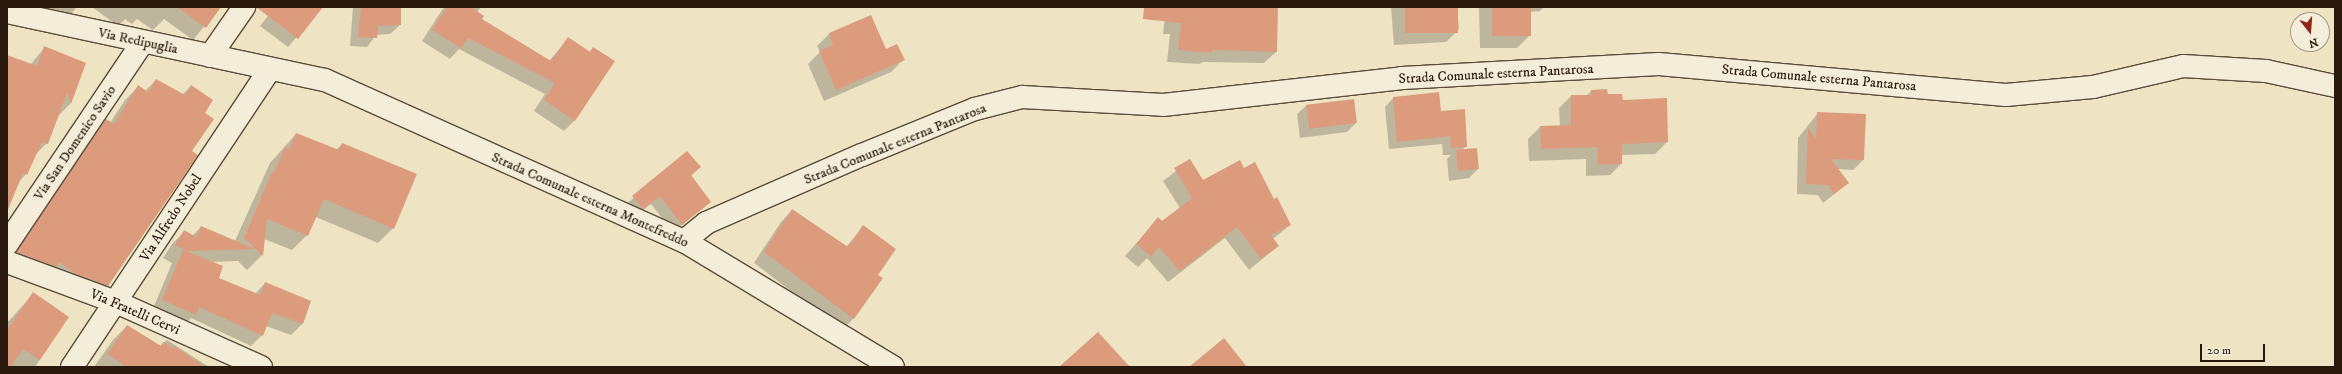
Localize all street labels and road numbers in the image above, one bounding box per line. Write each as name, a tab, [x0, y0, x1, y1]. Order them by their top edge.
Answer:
street label: Via Redipuglia	[96, 24, 180, 58]
street label: Strada Comunale esterna Pantarosa	[1398, 61, 1594, 87]
street label: Strada Comunale esterna Pantarosa	[1721, 61, 1917, 95]
street label: Via San Domenico Savio	[30, 82, 120, 204]
street label: Strada Comunale esterna Pantarosa	[801, 100, 989, 188]
street label: Strada Comunale esterna Montefreddo	[489, 149, 691, 251]
street label: Via Alfredo Nobel	[136, 171, 206, 265]
street label: Via Fratelli Cervi	[88, 286, 182, 338]

